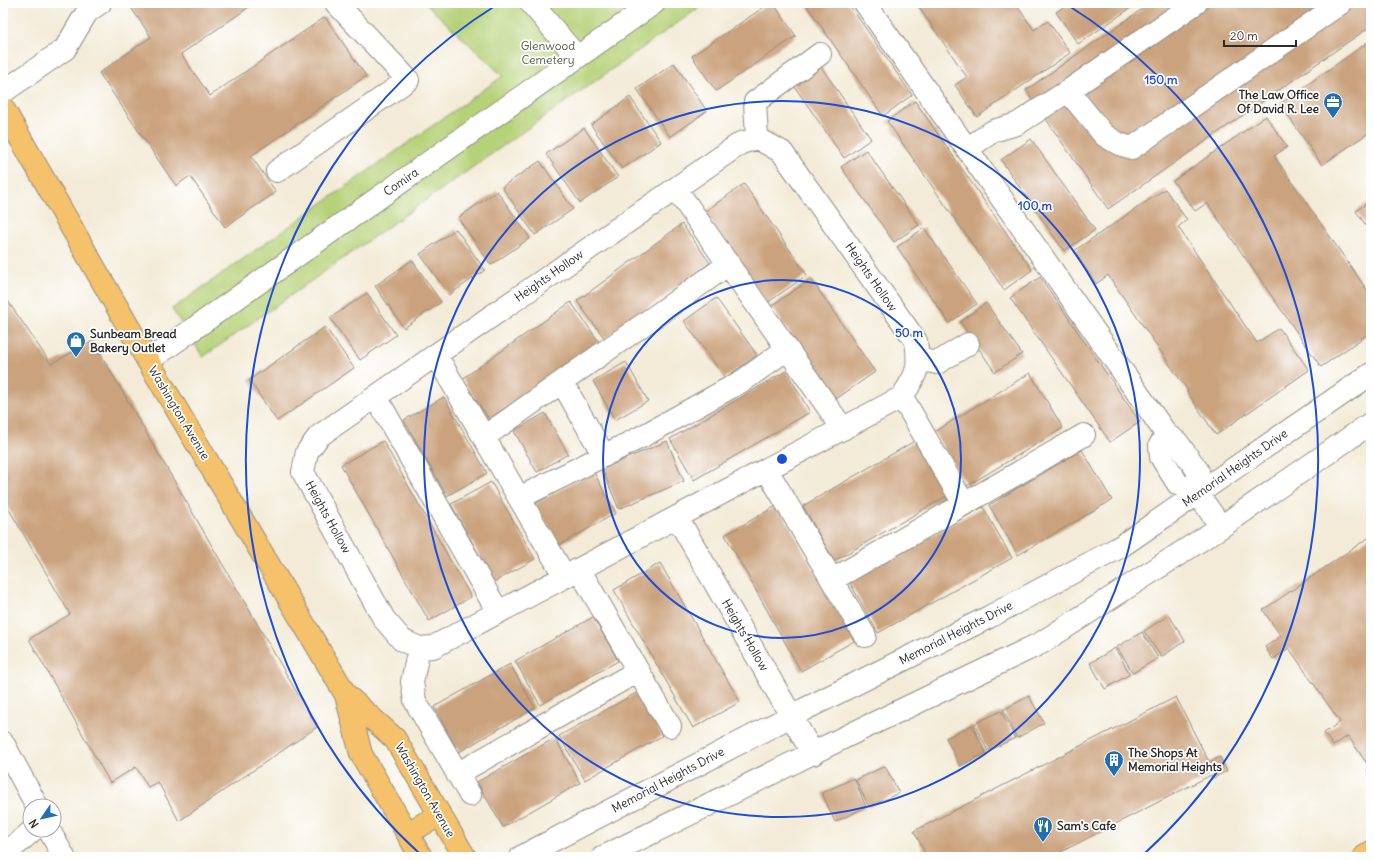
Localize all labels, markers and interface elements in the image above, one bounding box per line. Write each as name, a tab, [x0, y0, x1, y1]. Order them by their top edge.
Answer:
scale bar	[1224, 22, 1296, 48]
text: 20 m	[1230, 28, 1258, 43]
park label: Glenwood Cemetery	[521, 38, 575, 67]
text: 150 m	[1145, 72, 1178, 87]
place label: The Law Office Of David R. Lee	[1237, 87, 1320, 116]
office icon: The Law Office Of David R. Lee	[1322, 91, 1344, 119]
street label: Comira	[380, 164, 421, 199]
text: 100 m	[1018, 198, 1052, 213]
street label: Heights Hollow	[842, 239, 901, 314]
street label: Heights Hollow	[511, 246, 586, 305]
text: 50 m	[895, 325, 924, 340]
place label: Sunbeam Bread Bakery Outlet	[90, 326, 177, 356]
shop icon: Sunbeam Bread Bakery Outlet	[65, 330, 87, 358]
street label: Washington Avenue	[145, 363, 213, 462]
street label: Memorial Heights Drive	[1179, 426, 1290, 510]
centre of rings	[775, 452, 789, 466]
street label: Heights Hollow	[302, 478, 355, 556]
street label: Heights Hollow	[719, 596, 772, 674]
street label: Memorial Heights Drive	[897, 597, 1015, 668]
street label: Washington Avenue	[392, 740, 459, 840]
street label: Memorial Heights Drive	[609, 744, 727, 816]
place label: The Shops At Memorial Heights	[1128, 745, 1223, 775]
building icon: The Shops At Memorial Heights	[1103, 749, 1125, 777]
north arrow	[22, 798, 62, 838]
restaurant icon: Sam's Cafe	[1032, 815, 1054, 843]
text: N	[26, 817, 42, 831]
place label: Sam's Cafe	[1057, 818, 1117, 833]

